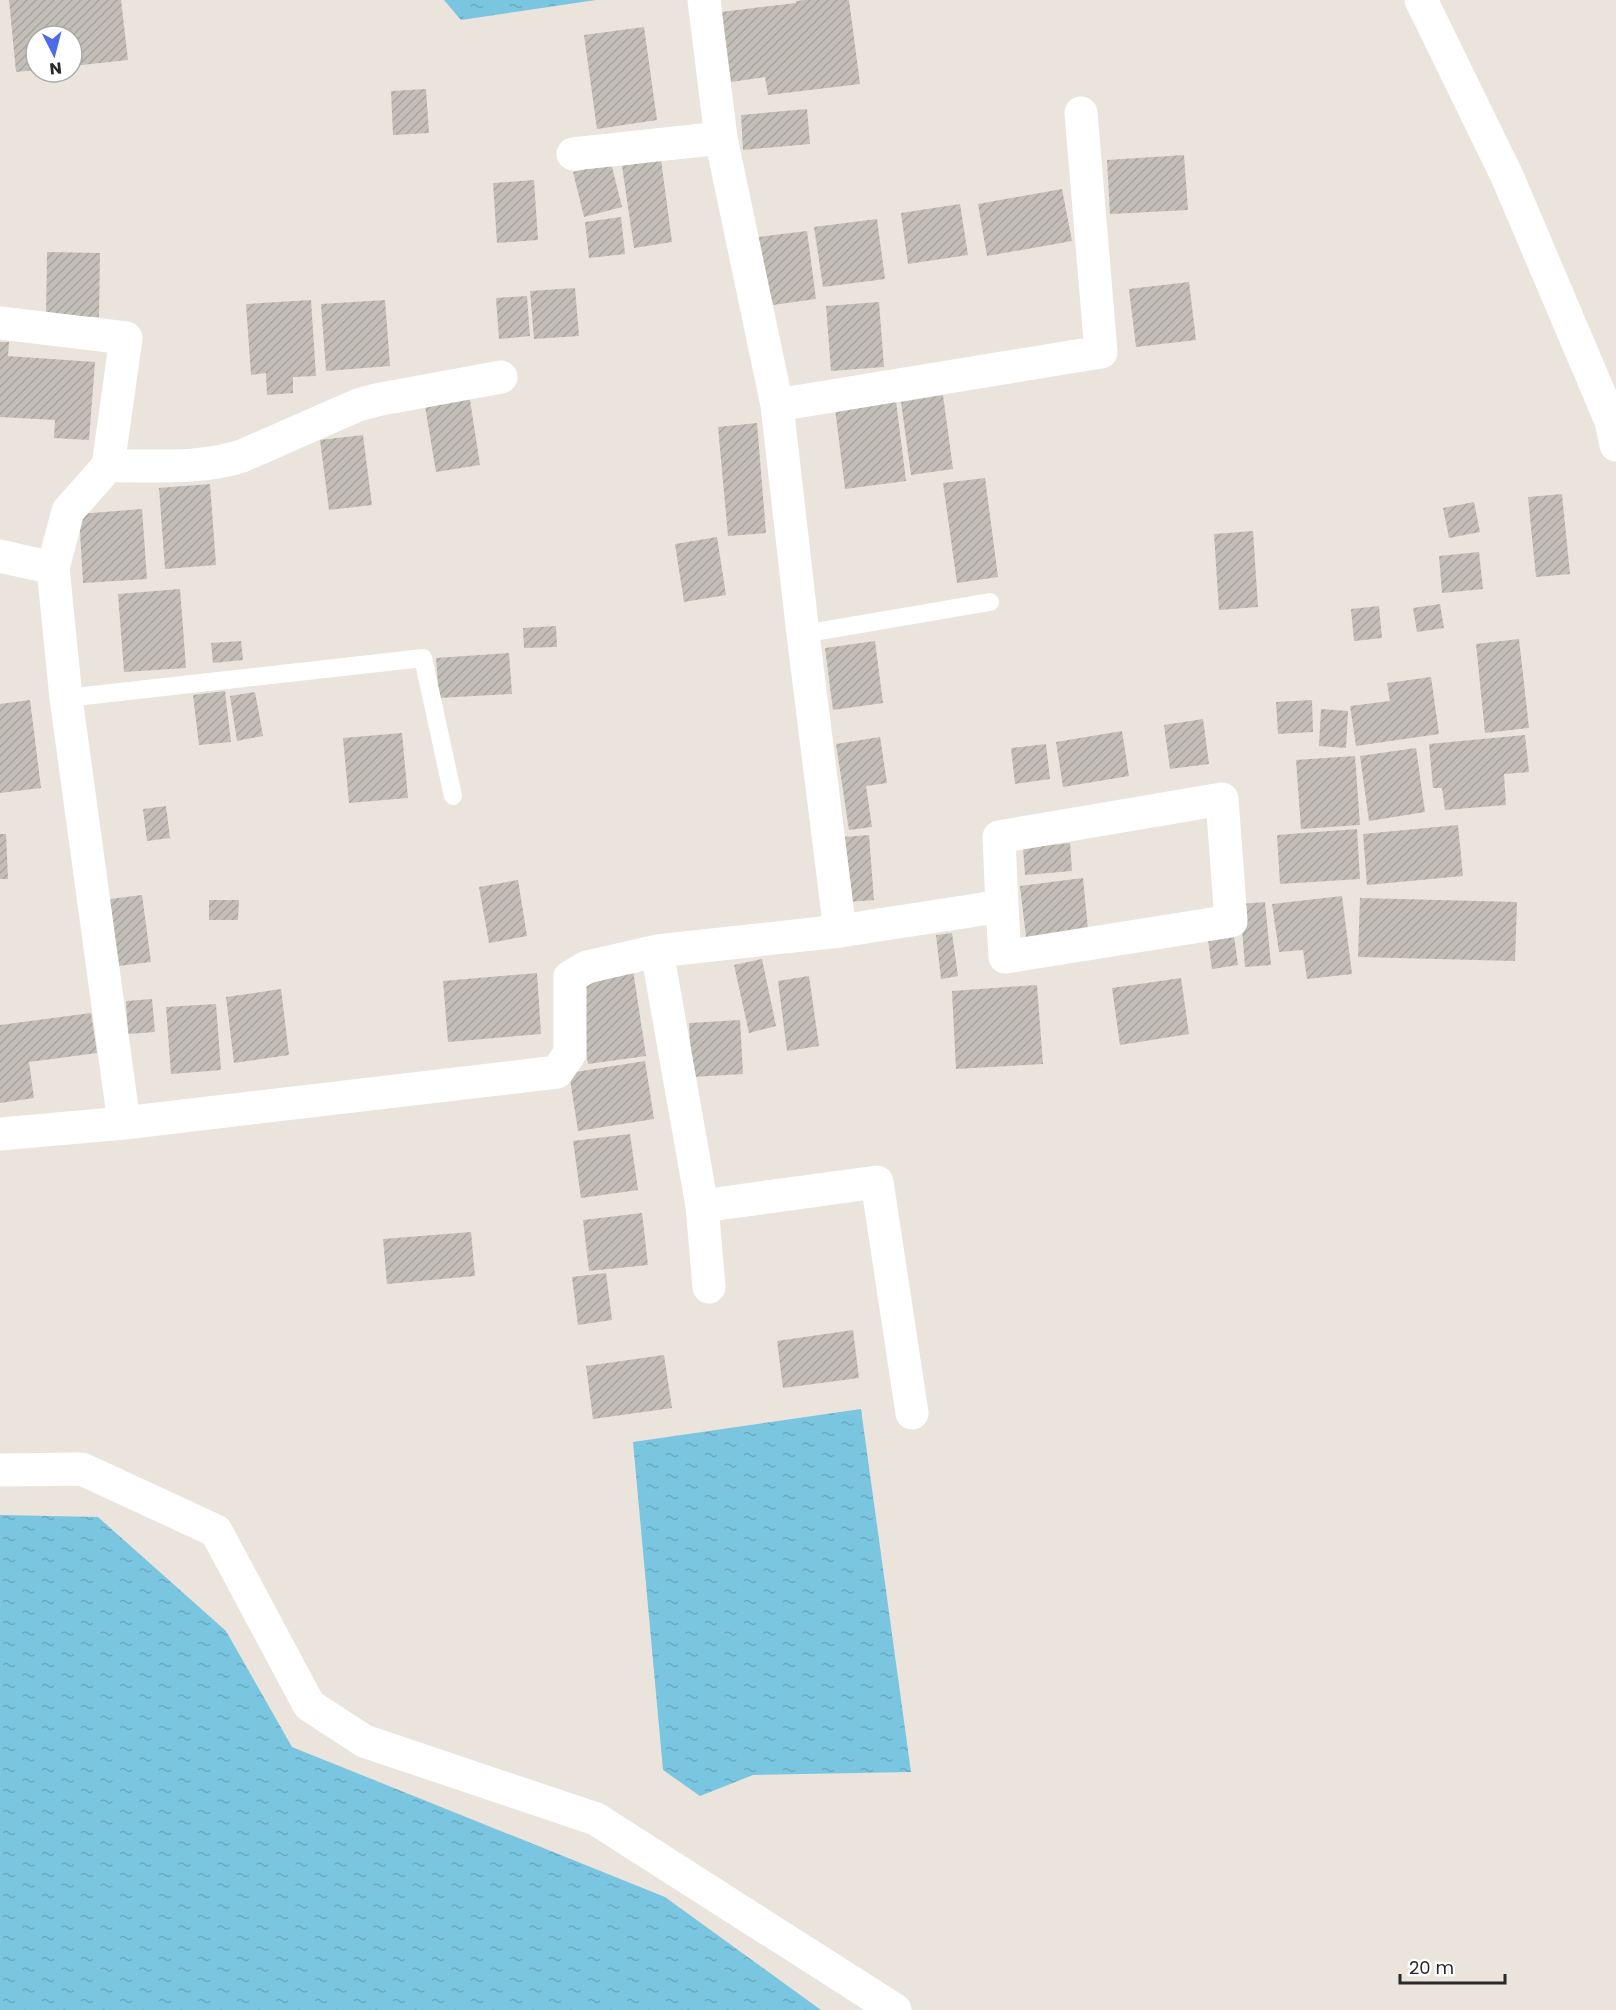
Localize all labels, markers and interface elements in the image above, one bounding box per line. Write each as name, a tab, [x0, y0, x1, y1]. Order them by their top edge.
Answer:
north arrow	[24, 24, 84, 84]
text: N	[48, 56, 63, 80]
scale bar	[1400, 1947, 1505, 1985]
text: 20 m	[1409, 1955, 1454, 1980]

